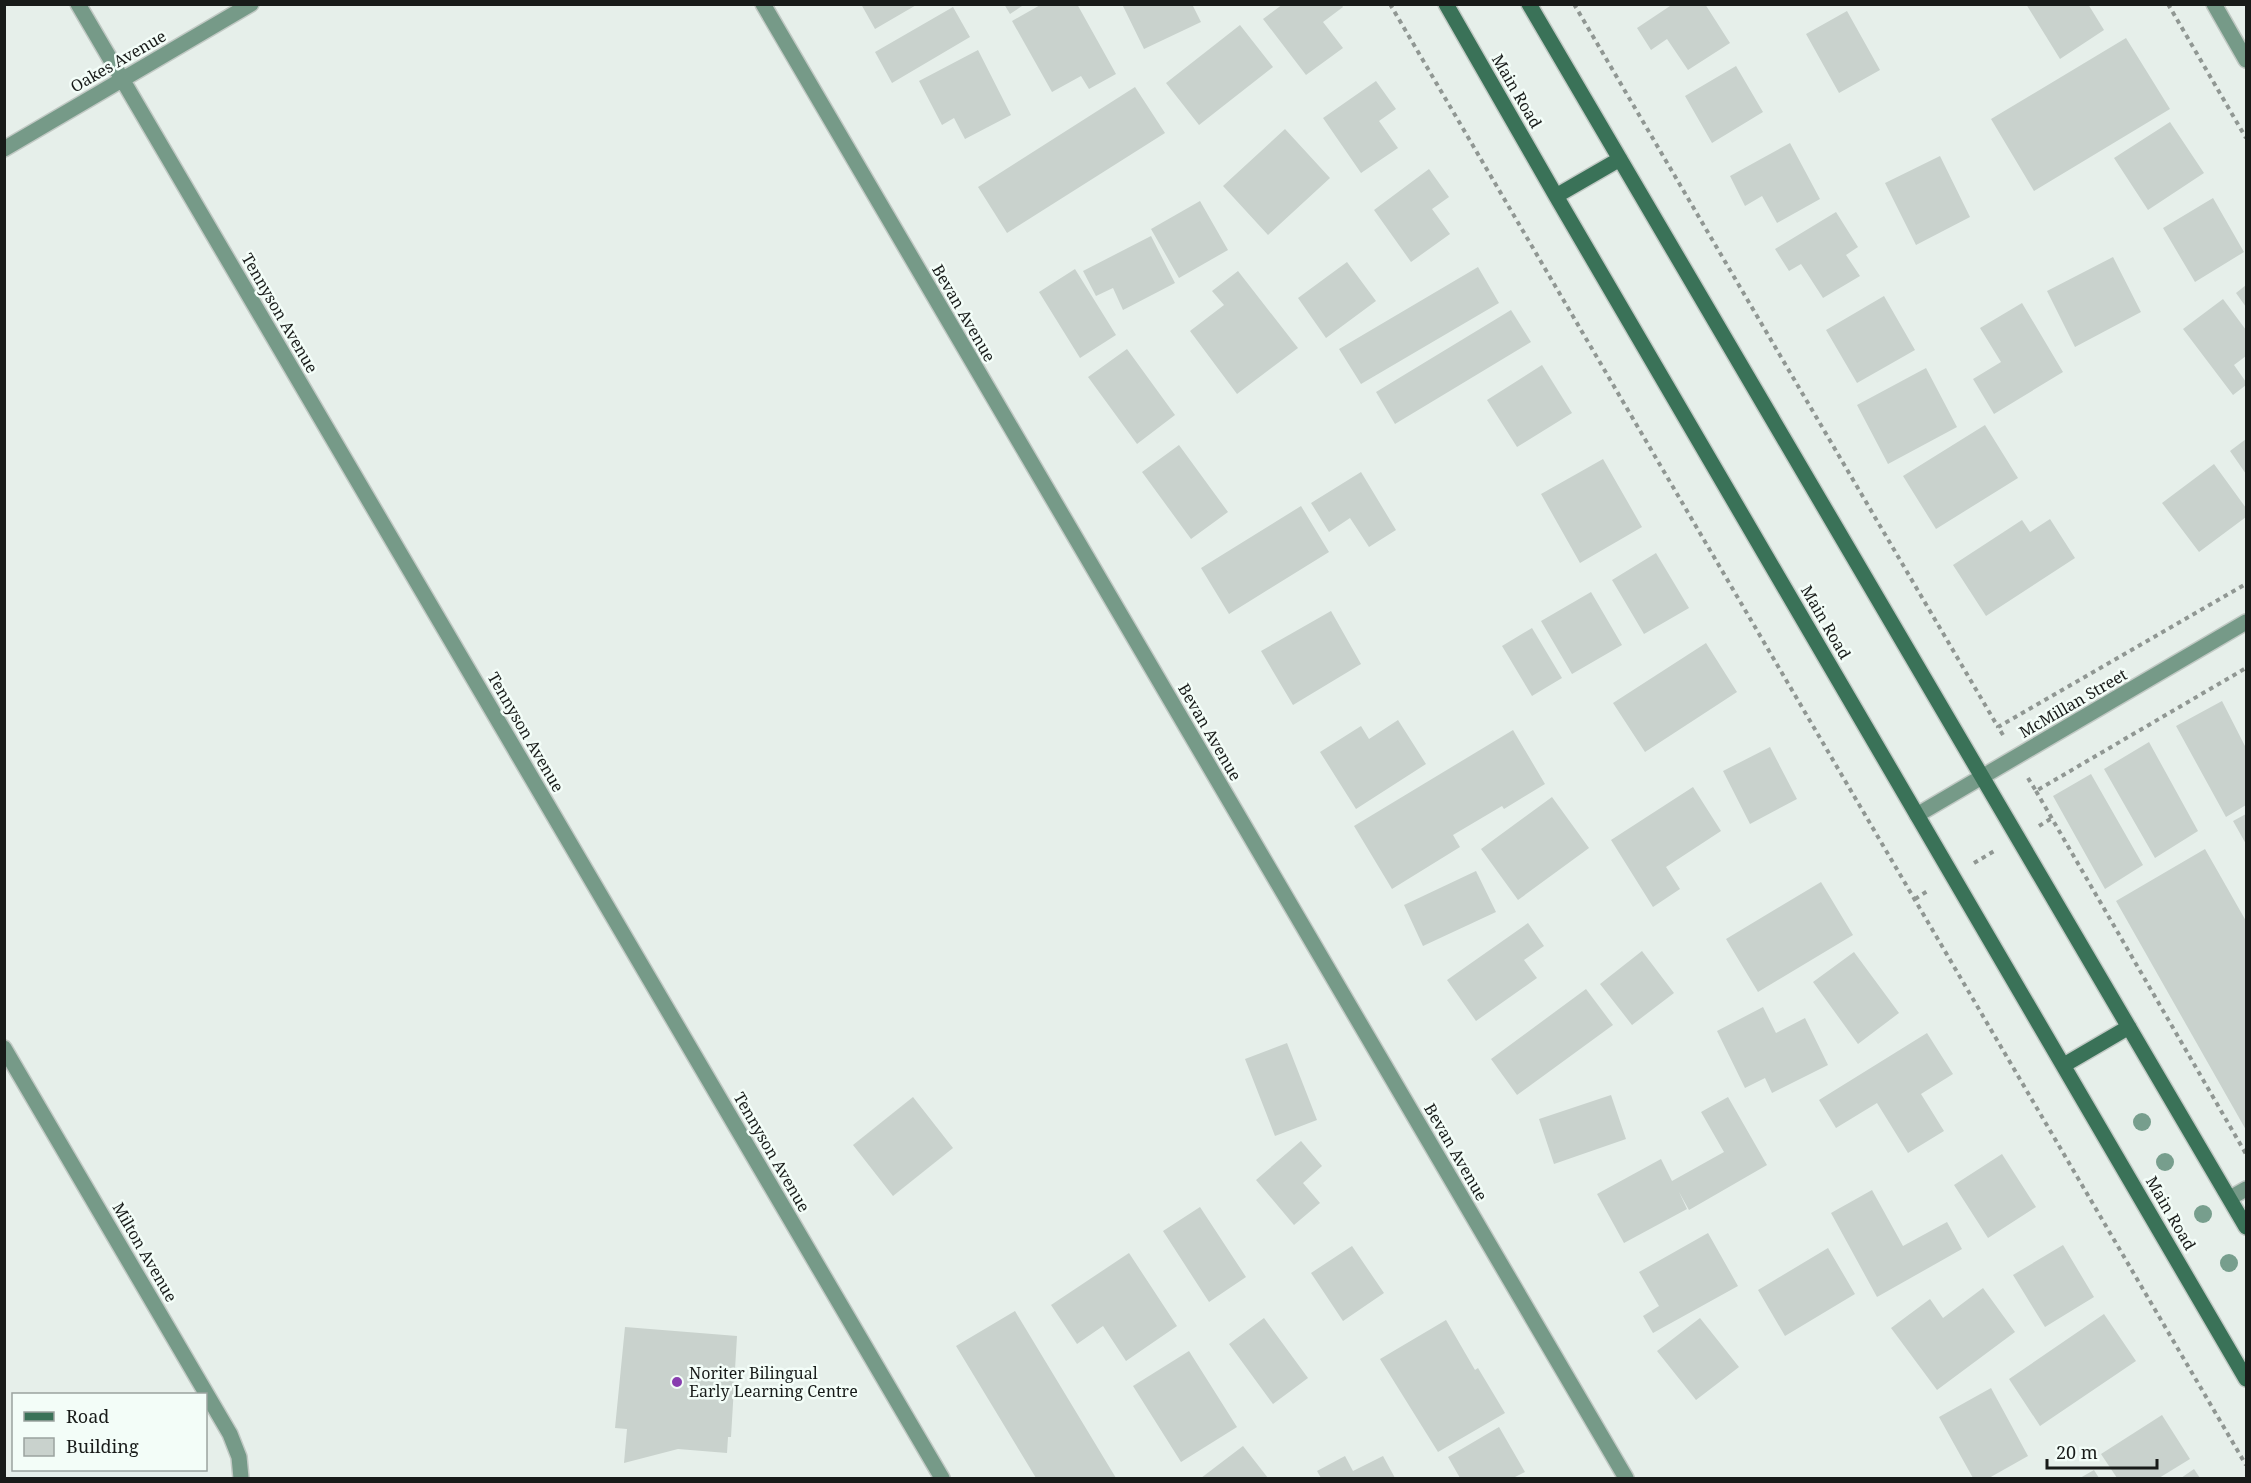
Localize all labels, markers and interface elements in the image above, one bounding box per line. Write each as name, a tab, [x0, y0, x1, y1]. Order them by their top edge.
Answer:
street label: Oakes Avenue	[66, 25, 170, 97]
street label: Main Road	[1487, 50, 1547, 132]
street label: Tennyson Avenue	[237, 249, 323, 377]
street label: Bevan Avenue	[927, 260, 1001, 366]
street label: Main Road	[1796, 581, 1856, 663]
street label: McMillan Street	[2015, 663, 2131, 743]
street label: Tennyson Avenue	[483, 668, 569, 796]
street label: Bevan Avenue	[1173, 679, 1247, 785]
street label: Tennyson Avenue	[729, 1088, 815, 1216]
street label: Bevan Avenue	[1419, 1099, 1493, 1205]
street label: Main Road	[2141, 1172, 2201, 1254]
street label: Milton Avenue	[108, 1198, 182, 1306]
place label: Noriter Bilingual Early Learning Centre	[689, 1362, 858, 1402]
marker: Noriter Bilingual Early Learning Centre	[670, 1375, 684, 1389]
legend	[12, 1393, 207, 1471]
text: Road	[66, 1404, 109, 1428]
scale bar	[2047, 1432, 2156, 1470]
text: Building	[66, 1434, 139, 1458]
text: 20 m	[2056, 1440, 2098, 1464]

